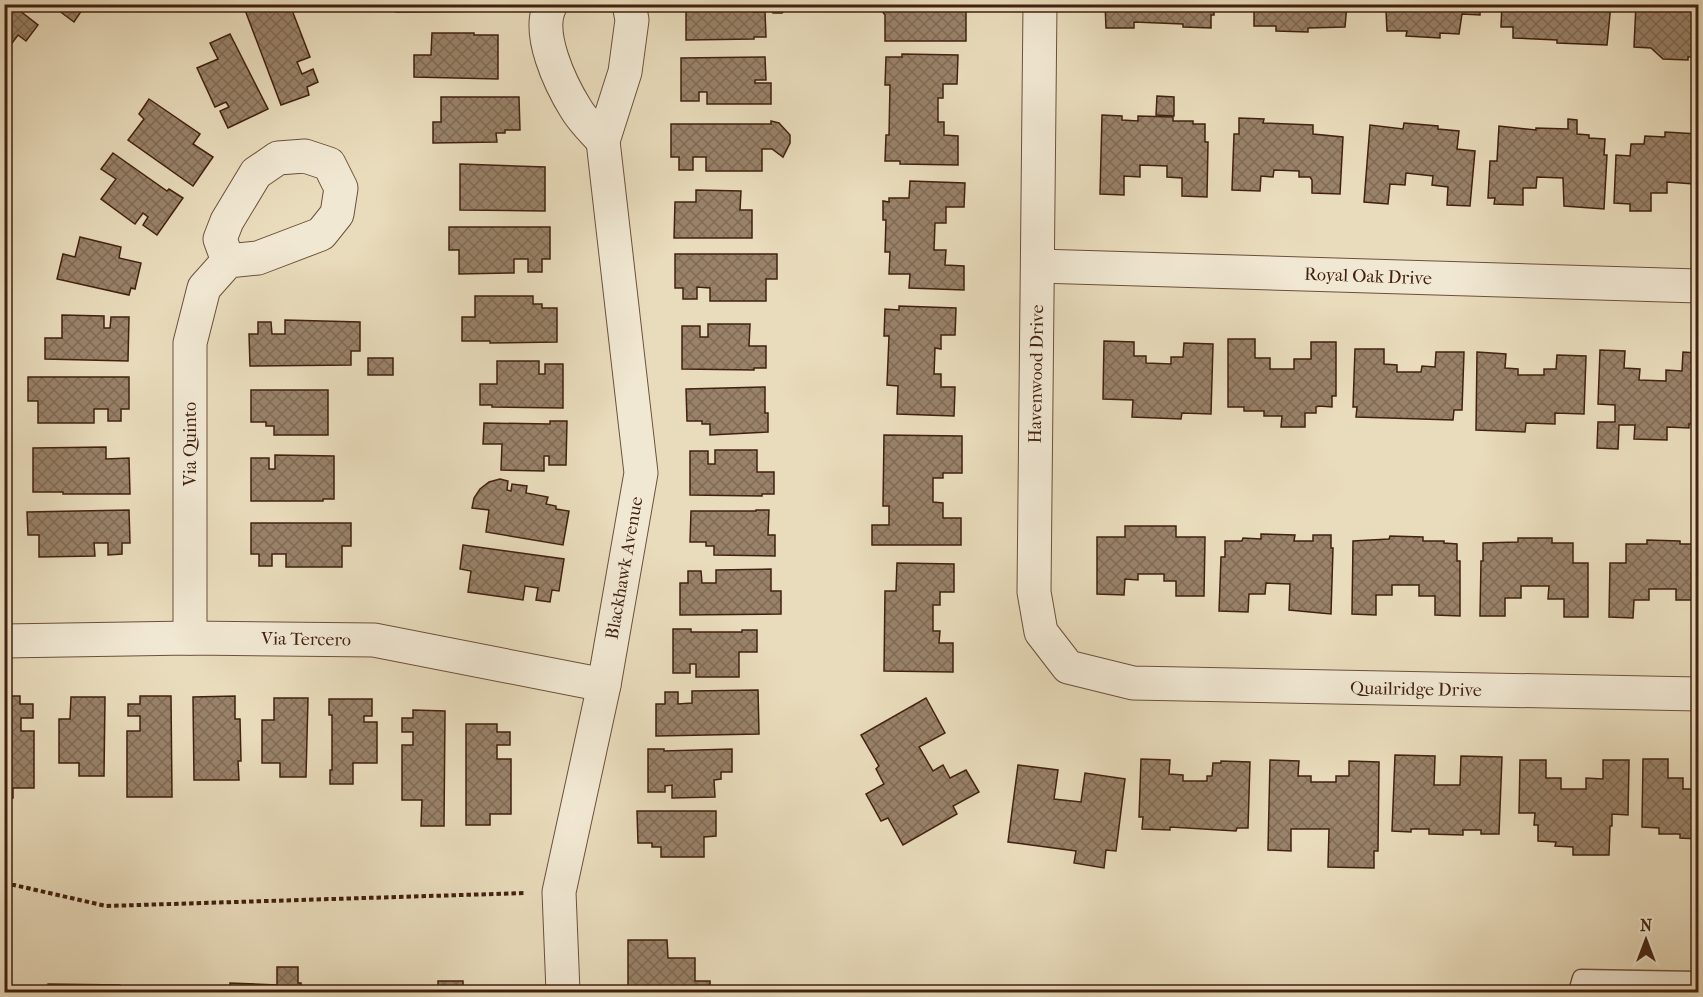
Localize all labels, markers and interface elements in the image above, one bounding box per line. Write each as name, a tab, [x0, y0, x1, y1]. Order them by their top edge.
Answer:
street label: Royal Oak Drive	[1304, 264, 1432, 289]
street label: Havenwood Drive	[1025, 304, 1048, 444]
street label: Via Quinto	[180, 402, 201, 487]
street label: Blackhawk Avenue	[602, 495, 647, 641]
street label: Via Tercero	[260, 628, 351, 651]
street label: Quailridge Drive	[1350, 678, 1482, 701]
north arrow	[1616, 910, 1676, 970]
text: N	[1640, 916, 1653, 935]

